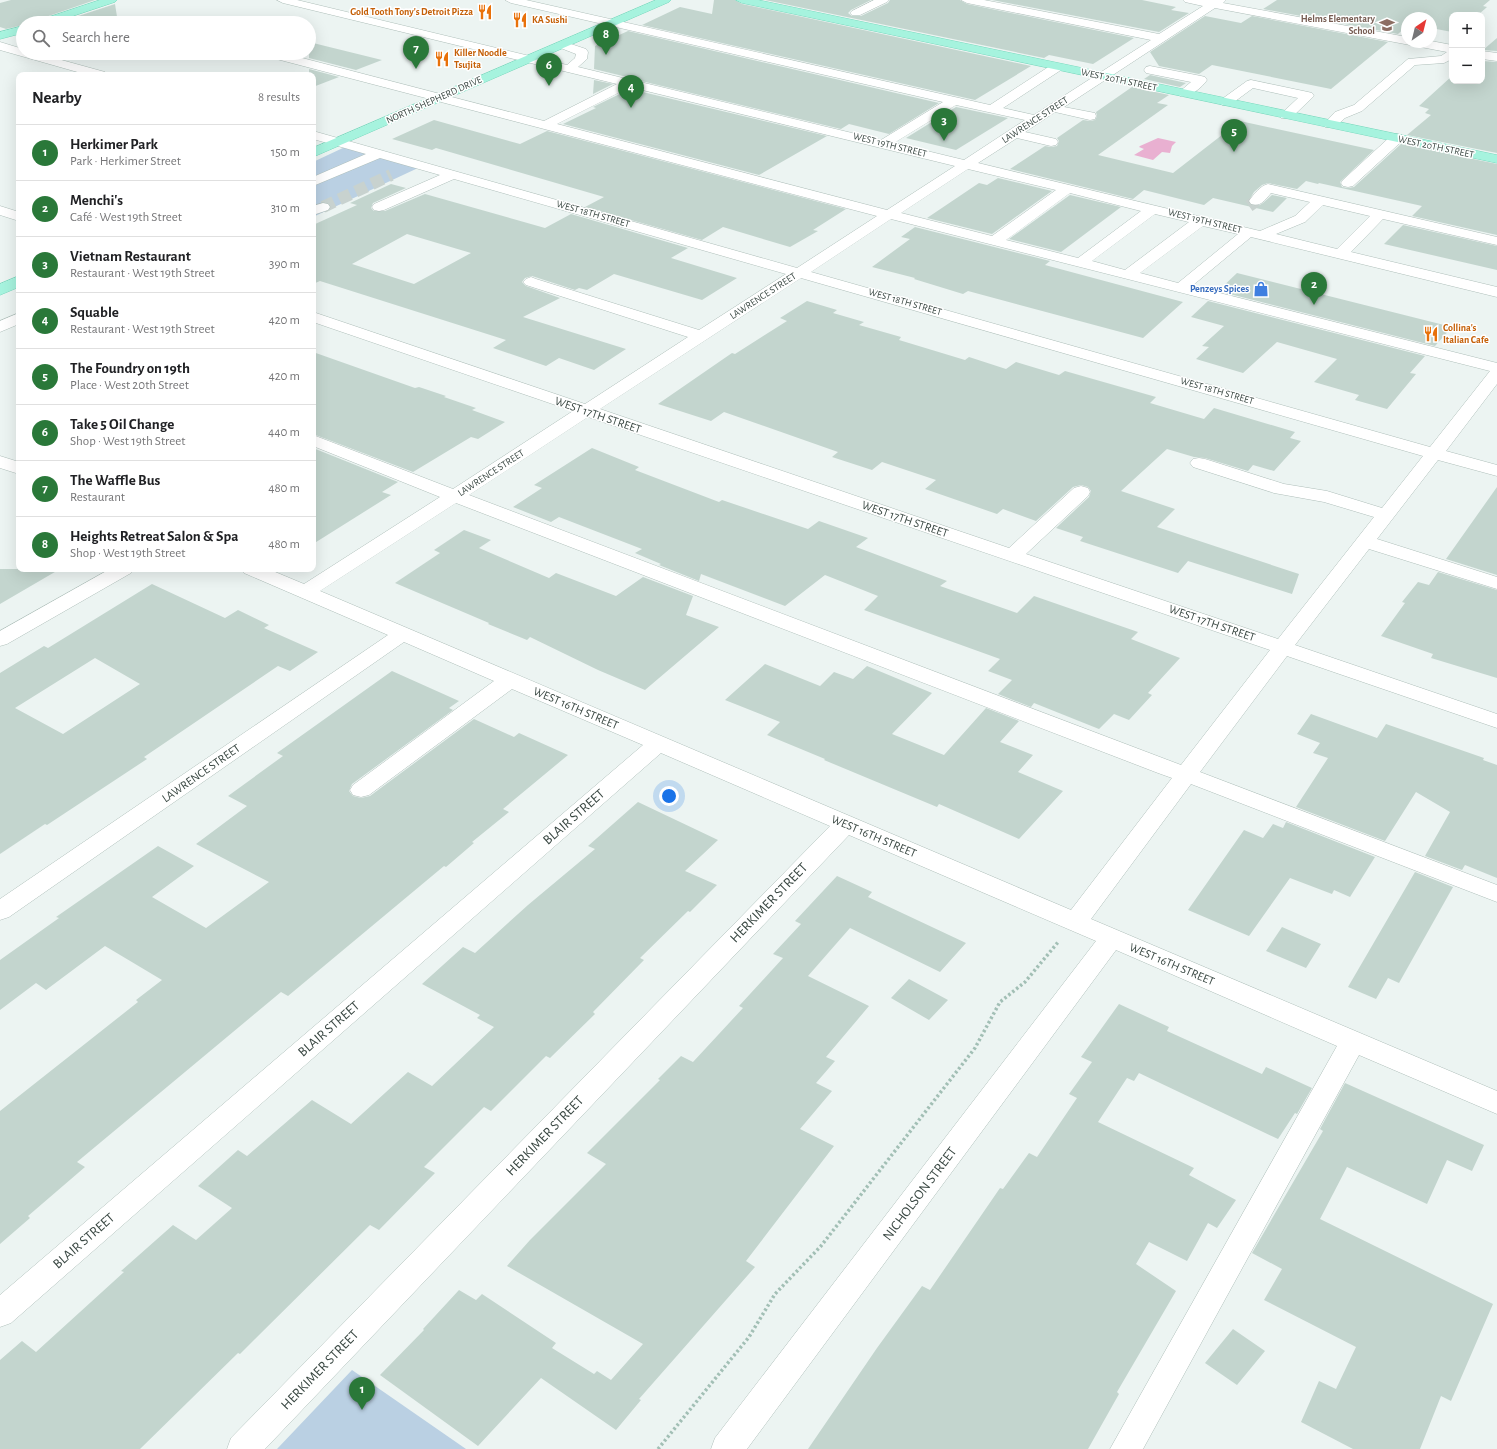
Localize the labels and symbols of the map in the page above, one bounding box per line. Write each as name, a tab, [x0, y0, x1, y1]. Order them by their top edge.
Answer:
restaurant icon: Gold Tooth Tony's Detroit Pizza	[476, 3, 494, 21]
place label: Gold Tooth Tony's Detroit Pizza	[350, 7, 473, 17]
restaurant icon: KA Sushi	[511, 11, 529, 29]
north arrow	[1401, 12, 1437, 48]
place label: Helms Elementary School	[1301, 14, 1376, 36]
place label: KA Sushi	[532, 15, 567, 25]
school or university icon: Helms Elementary School	[1378, 16, 1396, 34]
pin: 8	[593, 22, 619, 55]
pin: 7	[403, 36, 429, 69]
place label: Killer Noodle Tsujita	[454, 48, 507, 70]
restaurant icon: Killer Noodle Tsujita	[433, 50, 451, 68]
pin: 6	[536, 53, 562, 86]
street label: WEST 20TH STREET	[1080, 67, 1158, 93]
street label: NORTH SHEPHERD DRIVE	[385, 74, 483, 126]
pin: 4	[618, 75, 644, 108]
street label: LAWRENCE STREET	[1000, 95, 1070, 145]
pin: 3	[931, 108, 957, 141]
pin: 5	[1221, 119, 1247, 152]
street label: WEST 19TH STREET	[852, 131, 928, 159]
street label: WEST 20TH STREET	[1397, 134, 1475, 160]
street label: WEST 18TH STREET	[555, 199, 631, 229]
street label: WEST 19TH STREET	[1167, 207, 1243, 235]
street label: LAWRENCE STREET	[728, 271, 798, 321]
pin: 2	[1301, 272, 1327, 305]
shop icon: Penzeys Spices	[1252, 280, 1270, 298]
place label: Penzeys Spices	[1190, 284, 1249, 294]
street label: WEST 18TH STREET	[867, 287, 943, 317]
place label: Collina's Italian Cafe	[1443, 323, 1489, 345]
restaurant icon: Collina's Italian Cafe	[1422, 325, 1440, 343]
street label: WEST 18TH STREET	[1179, 376, 1255, 406]
street label: WEST 17TH STREET	[553, 395, 643, 435]
street label: LAWRENCE STREET	[456, 448, 526, 498]
street label: WEST 17TH STREET	[860, 499, 950, 539]
street label: WEST 17TH STREET	[1167, 603, 1257, 643]
street label: WEST 16TH STREET	[532, 685, 620, 731]
street label: LAWRENCE STREET	[160, 742, 242, 804]
street label: BLAIR STREET	[540, 786, 608, 847]
your location	[659, 786, 679, 806]
street label: WEST 16TH STREET	[830, 813, 918, 859]
street label: HERKIMER STREET	[728, 860, 811, 946]
street label: WEST 16TH STREET	[1128, 941, 1216, 987]
street label: BLAIR STREET	[295, 998, 363, 1059]
street label: HERKIMER STREET	[504, 1093, 587, 1179]
street label: NICHOLSON STREET	[880, 1144, 960, 1243]
street label: BLAIR STREET	[50, 1210, 118, 1271]
street label: HERKIMER STREET	[279, 1327, 362, 1413]
pin: 1	[349, 1377, 375, 1410]

